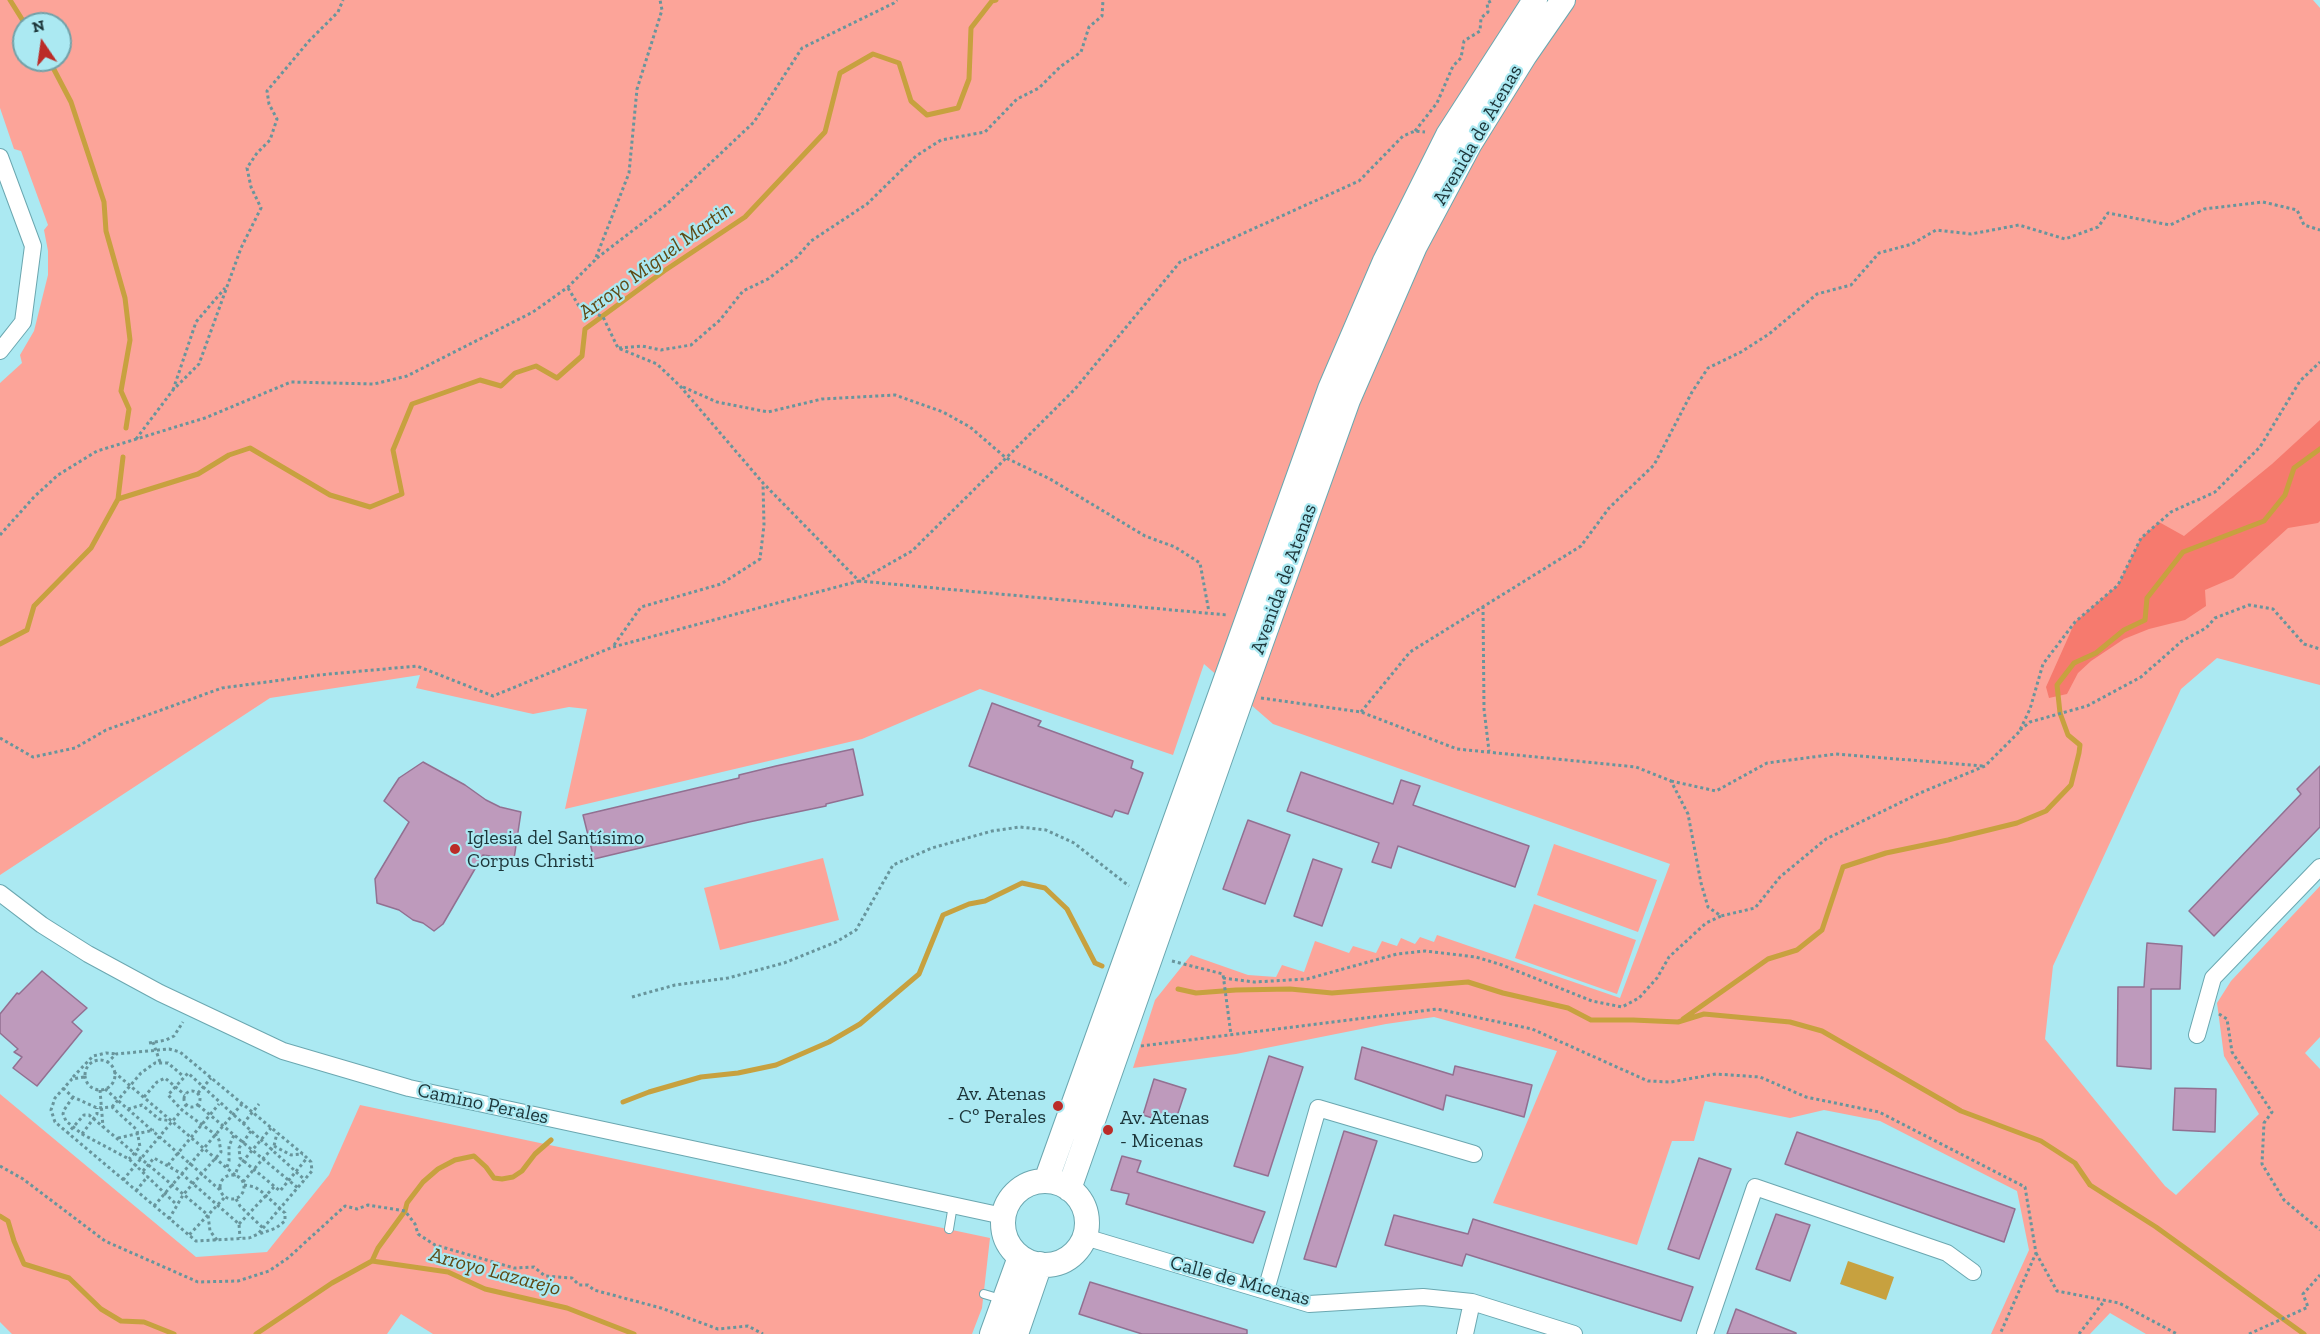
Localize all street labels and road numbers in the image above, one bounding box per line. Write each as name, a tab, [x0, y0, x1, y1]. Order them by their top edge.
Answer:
street label: Avenida de Atenas	[1428, 61, 1528, 209]
street label: Avenida de Atenas	[1246, 501, 1322, 657]
street label: Camino Perales	[415, 1078, 551, 1130]
street label: Calle de Micenas	[1167, 1251, 1313, 1311]

